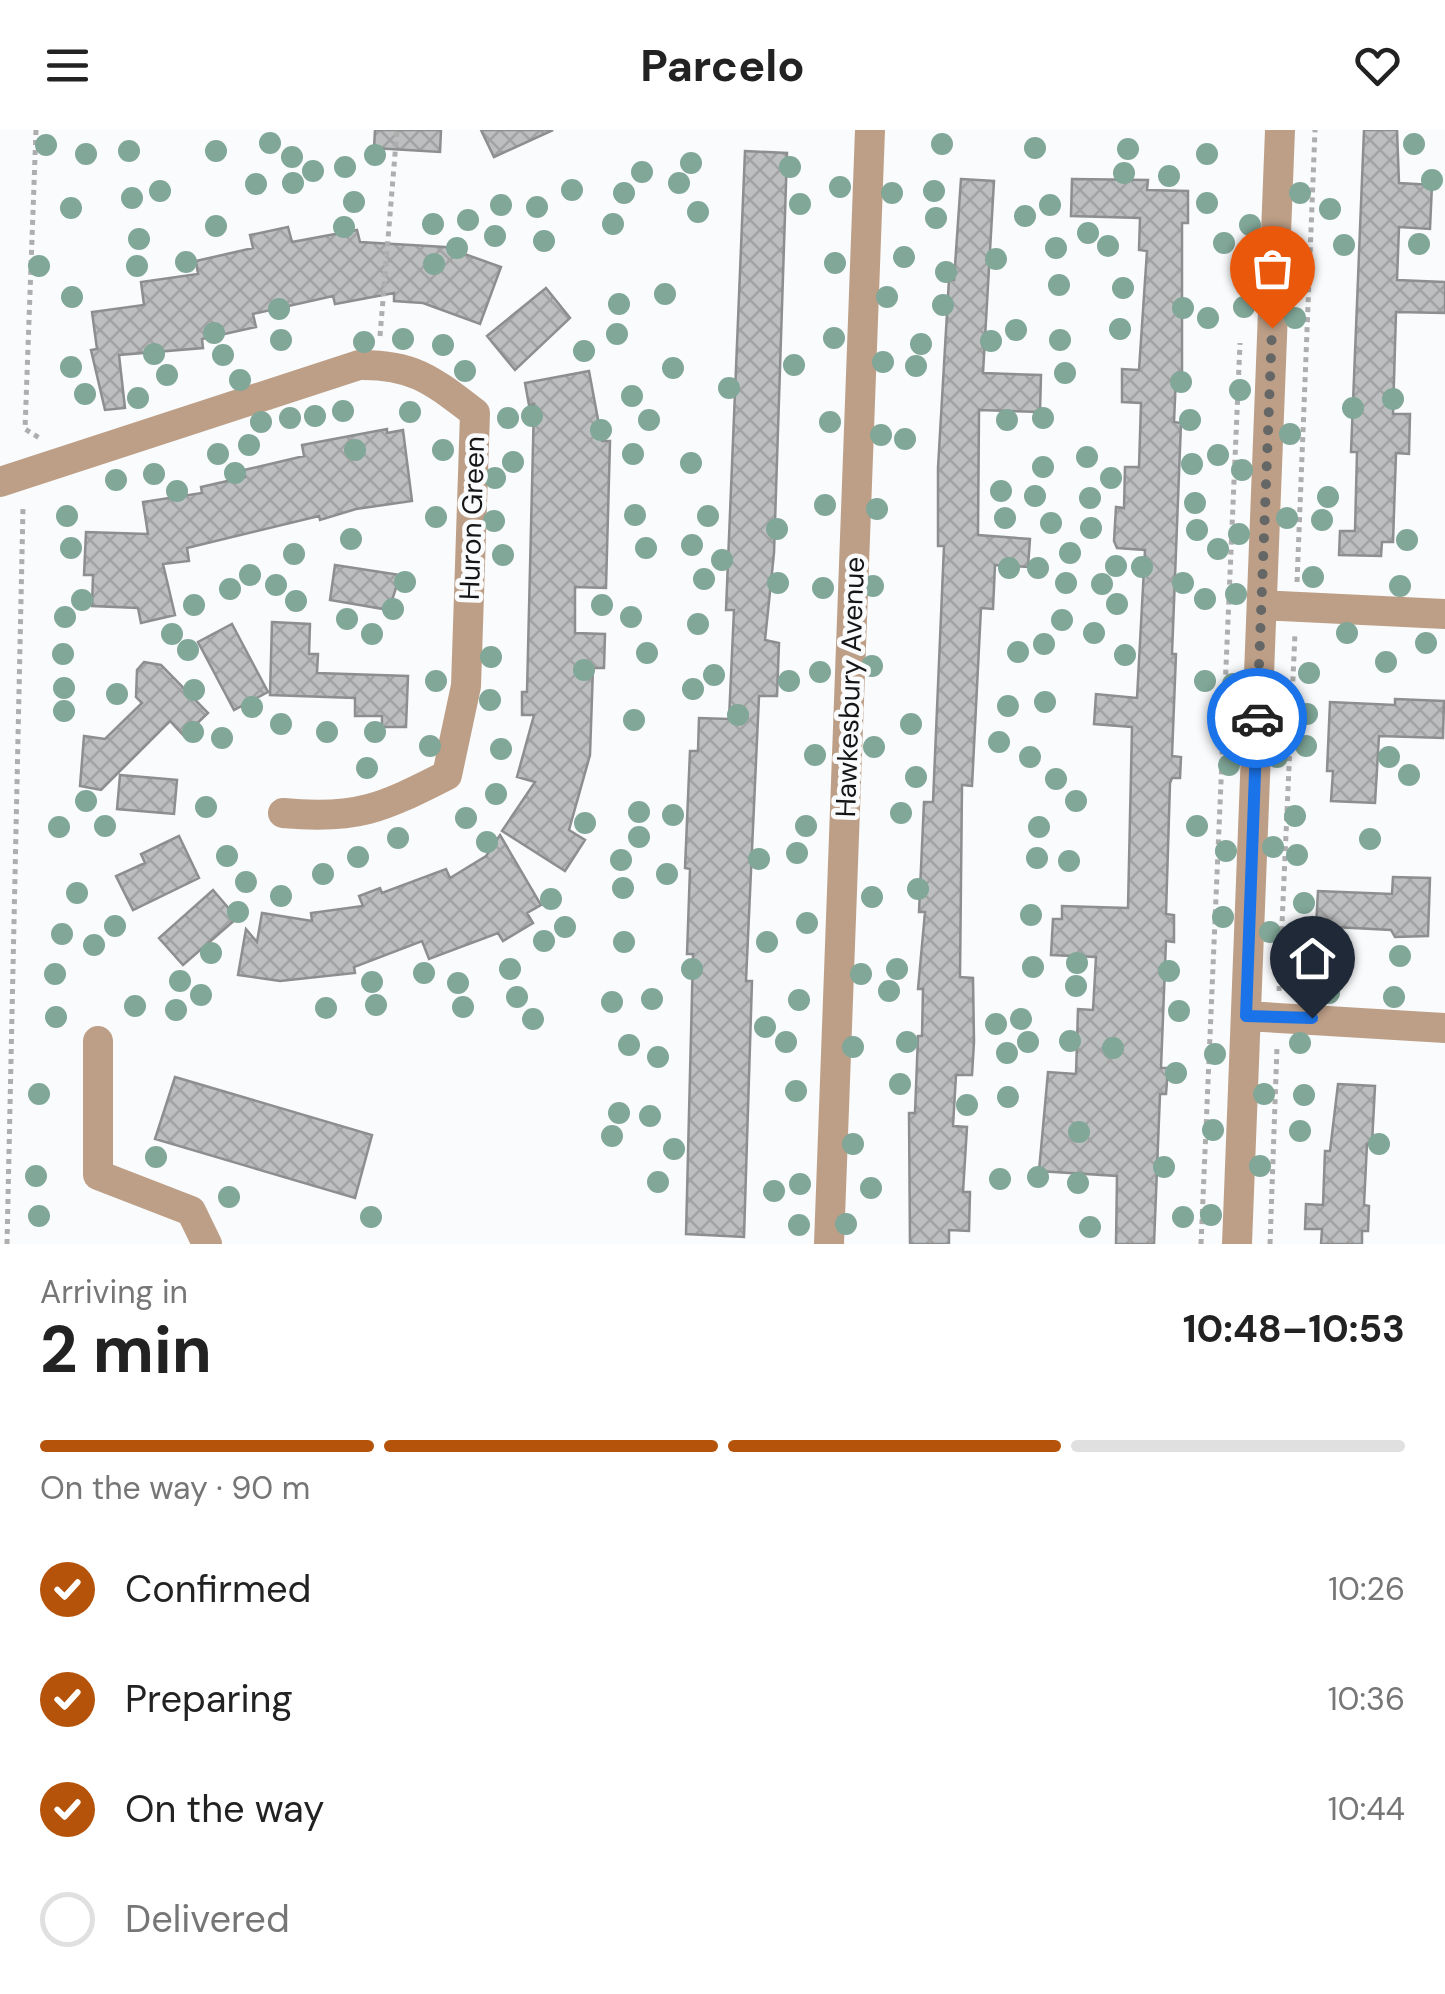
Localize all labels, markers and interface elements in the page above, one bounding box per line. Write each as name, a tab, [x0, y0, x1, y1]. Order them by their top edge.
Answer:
text: Parcelo	[640, 36, 805, 95]
icon: menu	[40, 38, 95, 93]
icon: heart	[1350, 38, 1405, 93]
pin	[1230, 226, 1315, 329]
icon: bag	[1245, 241, 1300, 296]
street label: Huron Green	[451, 435, 493, 601]
street label: Hawkesbury Avenue	[827, 556, 873, 818]
courier	[1207, 668, 1307, 768]
icon: car	[1230, 691, 1285, 746]
pin	[1270, 916, 1355, 1019]
icon: home	[1285, 931, 1340, 986]
text: Arriving in	[40, 1271, 188, 1313]
text: 10:48–10:53	[1183, 1304, 1405, 1354]
text: 2 min	[40, 1308, 212, 1392]
text: On the way · 90 m	[40, 1467, 310, 1509]
icon: check	[40, 1562, 95, 1617]
text: Confirmed	[125, 1564, 311, 1614]
text: 10:26	[1328, 1568, 1405, 1610]
icon: check	[40, 1672, 95, 1727]
text: Preparing	[125, 1674, 293, 1724]
text: 10:36	[1328, 1678, 1405, 1720]
icon: check	[40, 1782, 95, 1837]
text: On the way	[125, 1784, 324, 1834]
text: 10:44	[1328, 1788, 1405, 1830]
text: Delivered	[125, 1894, 290, 1944]

